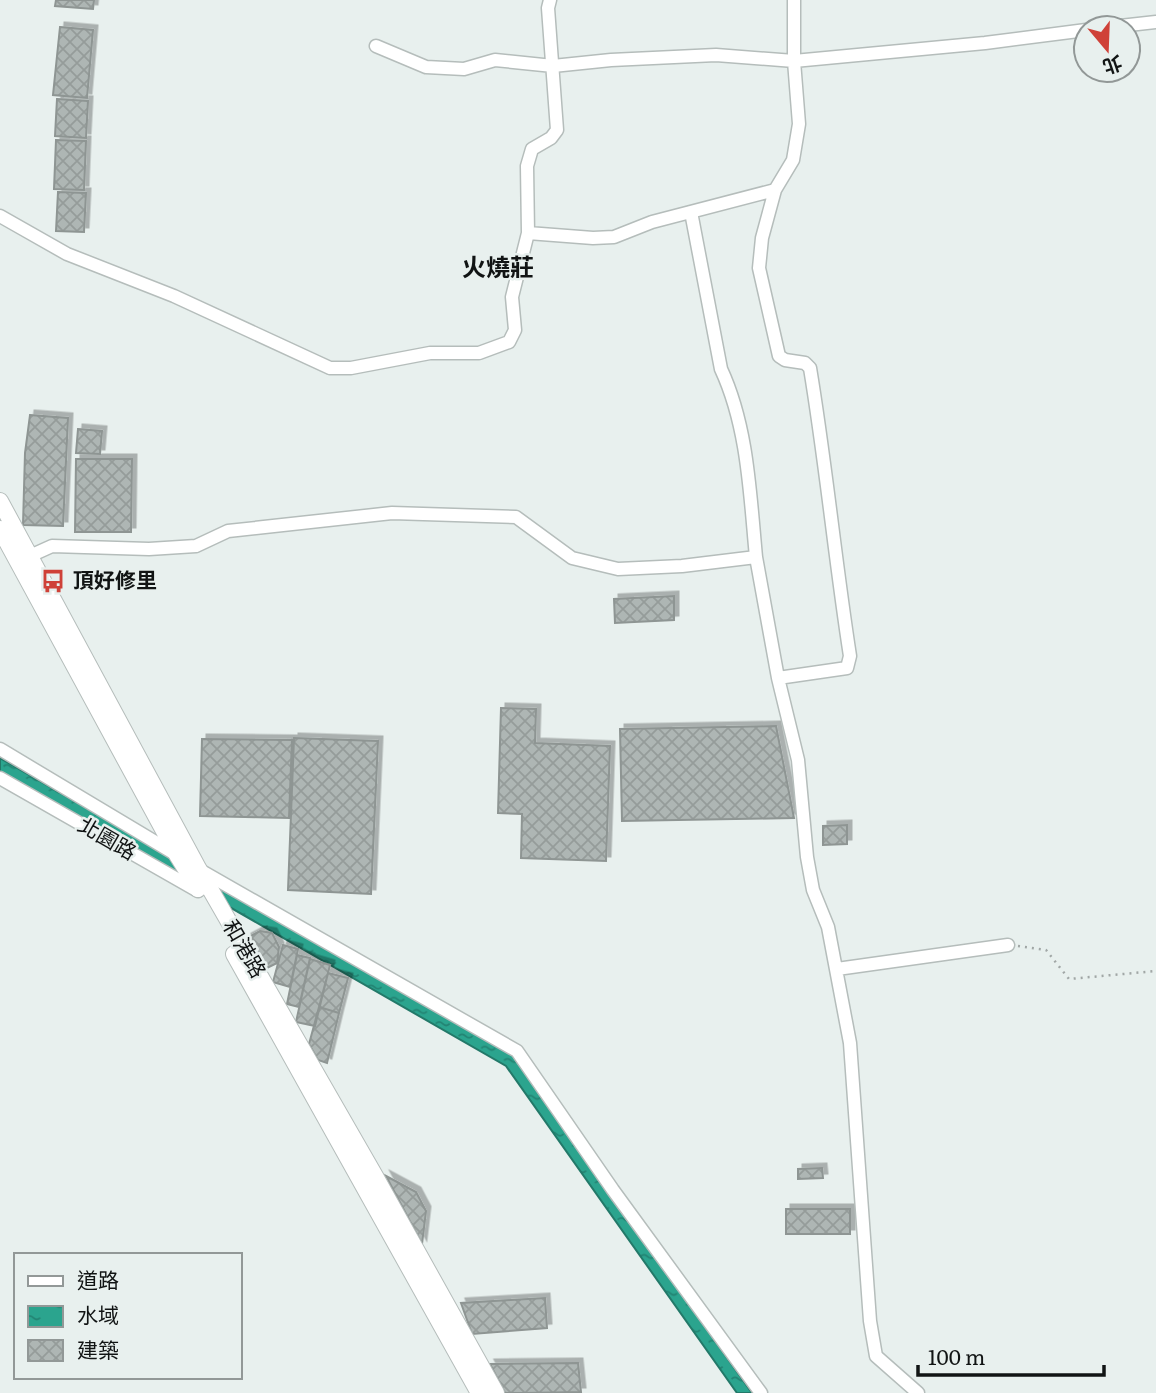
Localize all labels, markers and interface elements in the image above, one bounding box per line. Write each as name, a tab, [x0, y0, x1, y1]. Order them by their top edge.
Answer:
north arrow	[1072, 14, 1142, 84]
text: 北	[1099, 50, 1126, 82]
district label: 火燒莊	[462, 248, 534, 283]
place label: 頂好修里	[73, 563, 157, 594]
bus stop icon: 頂好修里	[39, 567, 67, 595]
street label: 北園路	[73, 808, 143, 866]
street label: 和港路	[217, 913, 275, 983]
legend	[14, 1253, 242, 1379]
text: 道路	[77, 1263, 119, 1294]
text: 水域	[77, 1298, 119, 1329]
text: 建築	[77, 1333, 119, 1364]
scale bar	[918, 1334, 1104, 1378]
text: 100 m	[928, 1340, 985, 1371]

